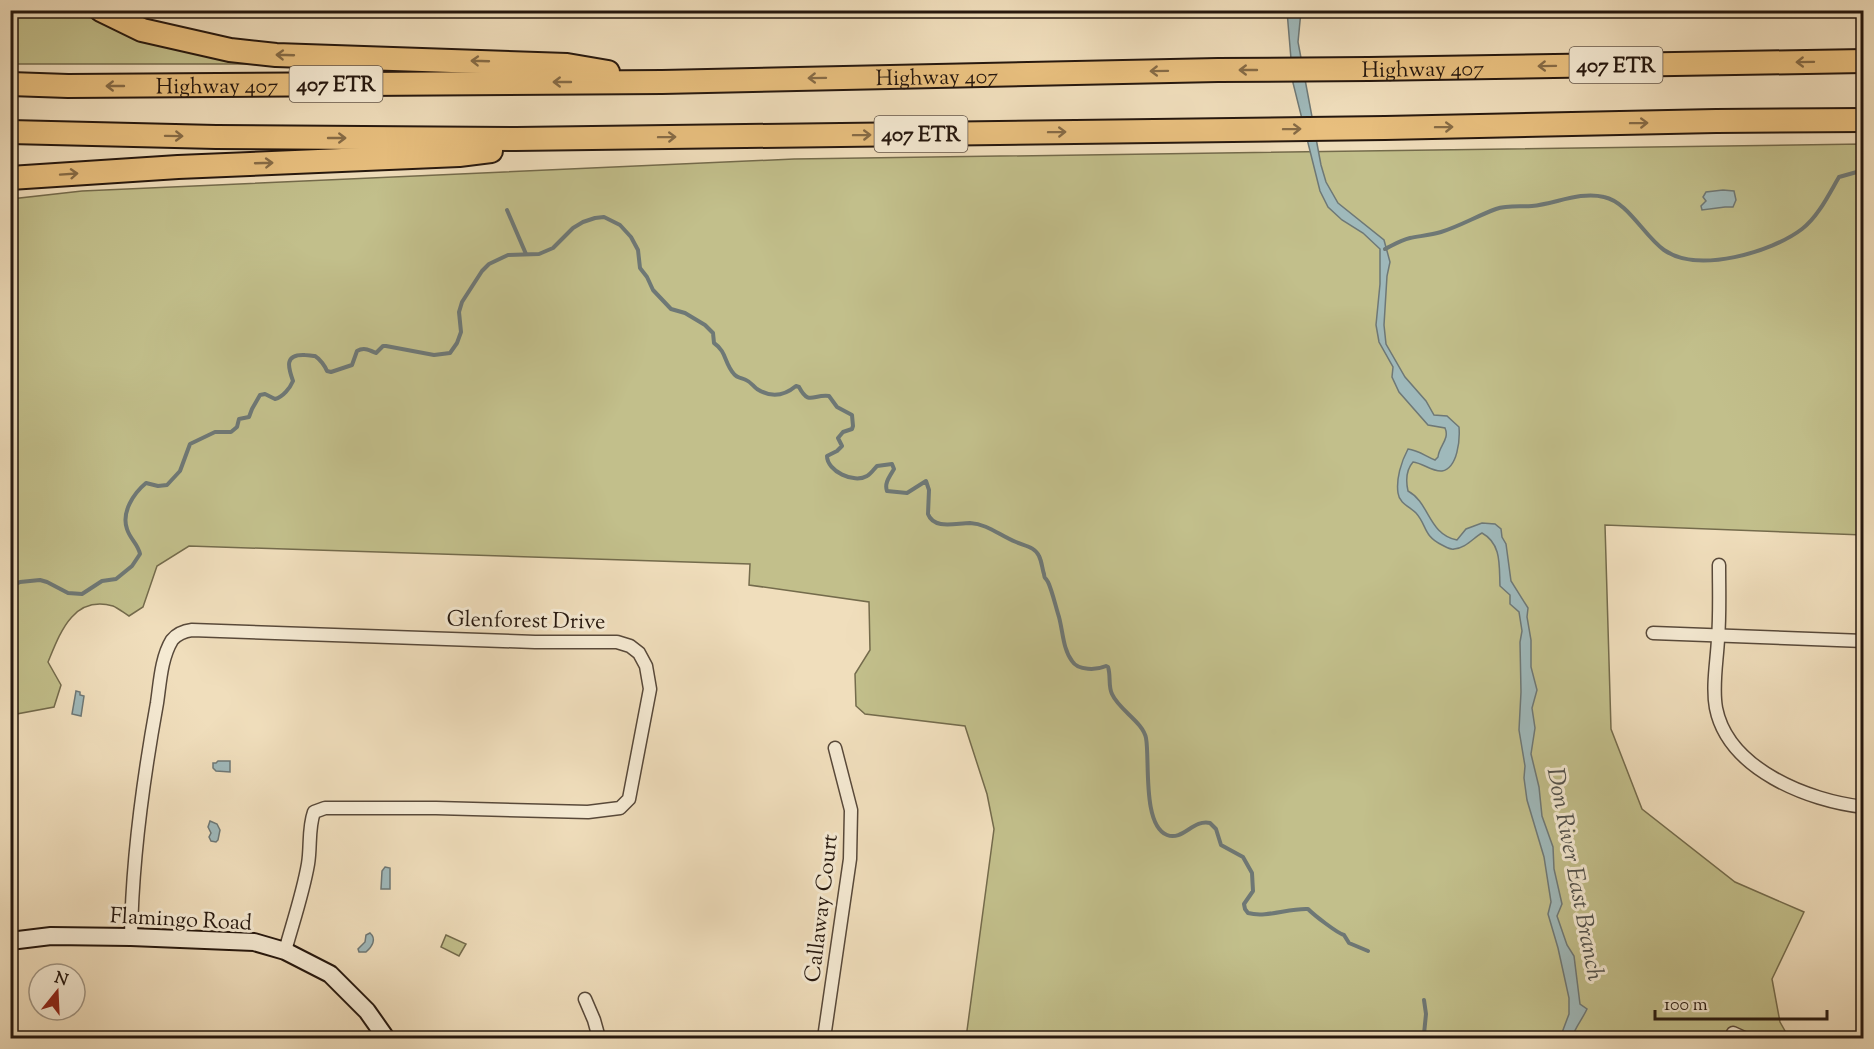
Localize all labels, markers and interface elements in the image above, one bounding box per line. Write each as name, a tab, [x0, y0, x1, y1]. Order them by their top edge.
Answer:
road number: 407 ETR	[1570, 47, 1662, 83]
one-way arrow	[275, 50, 295, 61]
street label: Highway 407	[1361, 54, 1484, 88]
one-way arrow	[470, 56, 490, 67]
one-way arrow	[1796, 56, 1816, 68]
one-way arrow	[1538, 60, 1558, 72]
street label: Highway 407	[875, 62, 999, 96]
one-way arrow	[1238, 64, 1258, 76]
one-way arrow	[1150, 65, 1170, 77]
road number: 407 ETR	[290, 66, 382, 102]
street label: Highway 407	[156, 72, 278, 104]
one-way arrow	[808, 73, 828, 84]
one-way arrow	[552, 76, 572, 88]
one-way arrow	[105, 80, 125, 92]
road number: 407 ETR	[874, 116, 968, 152]
one-way arrow	[1628, 117, 1648, 128]
one-way arrow	[1433, 121, 1453, 133]
one-way arrow	[1281, 123, 1301, 135]
one-way arrow	[1047, 126, 1067, 138]
one-way arrow	[852, 129, 872, 140]
one-way arrow	[163, 130, 183, 142]
one-way arrow	[657, 131, 677, 143]
one-way arrow	[327, 132, 347, 144]
one-way arrow	[253, 157, 273, 169]
one-way arrow	[58, 168, 78, 179]
street label: Glenforest Drive	[446, 605, 606, 639]
water label: Don River East Branch	[1537, 765, 1611, 984]
street label: Callaway Court	[798, 832, 848, 984]
street label: Flamingo Road	[109, 901, 253, 941]
north arrow	[27, 962, 87, 1022]
text: N	[51, 967, 71, 993]
scale bar	[1655, 983, 1828, 1021]
text: 100 m	[1664, 993, 1708, 1019]

